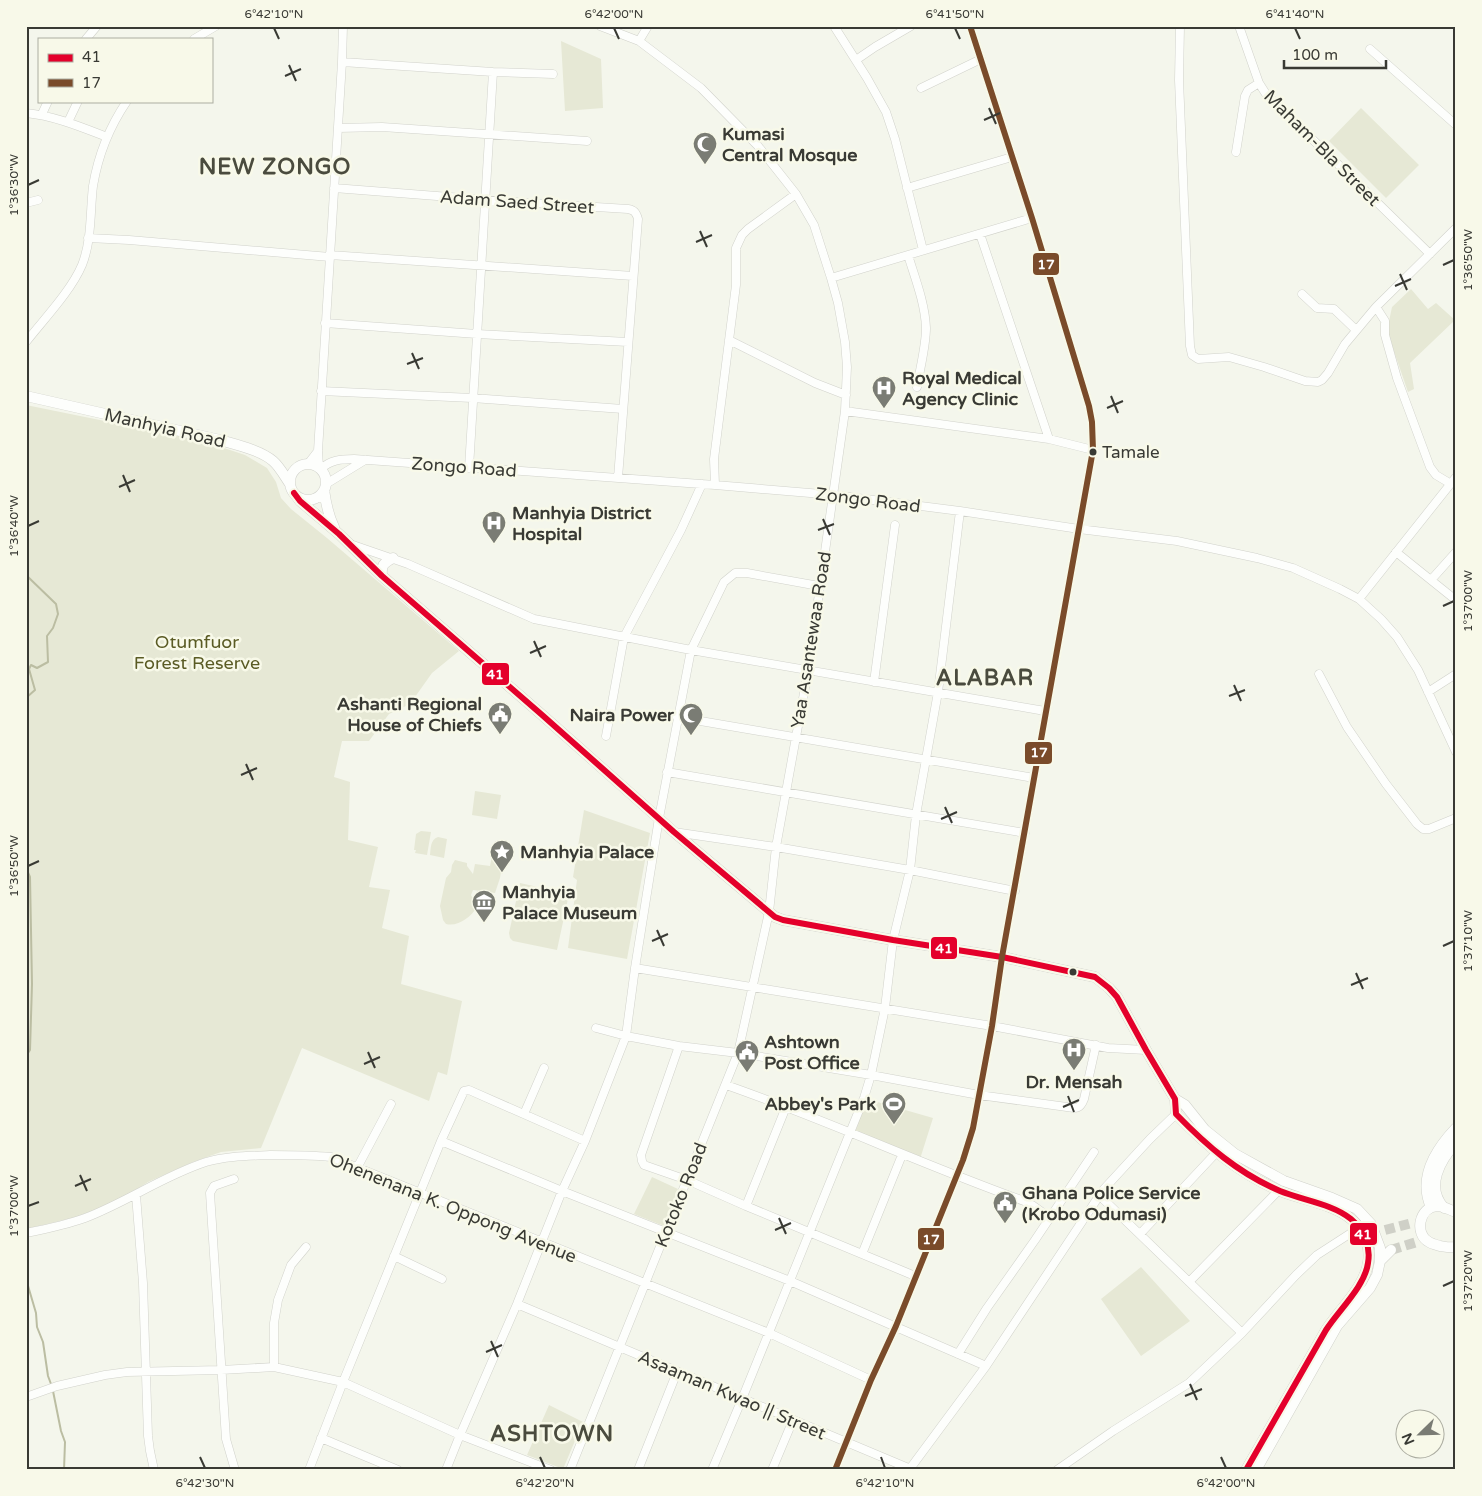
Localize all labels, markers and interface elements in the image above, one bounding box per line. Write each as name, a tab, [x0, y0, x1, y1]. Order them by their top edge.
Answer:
text: 6°42'10"N	[245, 7, 303, 21]
text: 6°42'00"N	[585, 7, 643, 21]
text: 6°41'50"N	[926, 7, 984, 21]
text: 6°41'40"N	[1266, 7, 1324, 21]
legend	[38, 38, 212, 102]
scale bar	[1284, 38, 1387, 70]
text: 100 m	[1292, 46, 1338, 64]
text: 41	[82, 48, 101, 66]
text: 17	[82, 74, 101, 92]
street label: Maham-Bla Street	[1259, 85, 1385, 211]
place label: Kumasi Central Mosque	[722, 123, 857, 166]
mosque icon: Kumasi Central Mosque	[692, 131, 718, 165]
text: 1°36'30"W	[7, 154, 21, 216]
district label: NEW ZONGO	[199, 154, 351, 180]
street label: Adam Saed Street	[439, 186, 595, 218]
text: 1°36'50"W	[1461, 229, 1475, 291]
line badge: 17	[1032, 252, 1060, 276]
text: 17	[1037, 256, 1055, 273]
place label: Royal Medical Agency Clinic	[902, 367, 1022, 410]
hospital icon: Royal Medical Agency Clinic	[871, 375, 897, 409]
street label: Manhyia Road	[102, 403, 228, 453]
place label: Tamale	[1102, 442, 1160, 463]
marker: Tamale	[1088, 447, 1098, 457]
street label: Zongo Road	[411, 452, 517, 482]
street label: Zongo Road	[814, 483, 922, 517]
text: 1°36'40"W	[7, 495, 21, 557]
place label: Manhyia District Hospital	[512, 502, 651, 545]
hospital icon: Manhyia District Hospital	[481, 510, 507, 544]
street label: Yaa Asantewaa Road	[786, 550, 836, 730]
text: 1°37'00"W	[1461, 570, 1475, 632]
park label: Otumfuor Forest Reserve	[134, 631, 260, 674]
line badge: 41	[481, 662, 510, 686]
district label: ALABAR	[936, 665, 1034, 691]
text: 41	[486, 666, 504, 683]
place label: Ashanti Regional House of Chiefs	[337, 693, 482, 736]
public building icon: Ashanti Regional House of Chiefs	[487, 701, 513, 735]
mosque icon: Naira Power	[678, 702, 704, 736]
place label: Naira Power	[569, 704, 675, 726]
line badge: 17	[1024, 741, 1053, 765]
text: 17	[1030, 744, 1048, 761]
text: 1°36'50"W	[7, 835, 21, 897]
place icon: Manhyia Palace	[489, 839, 515, 873]
place label: Manhyia Palace	[520, 841, 654, 863]
place label: Manhyia Palace Museum	[502, 881, 637, 924]
museum icon: Manhyia Palace Museum	[471, 889, 497, 923]
text: 1°37'10"W	[1461, 910, 1475, 972]
line badge: 41	[930, 936, 958, 960]
text: 41	[935, 940, 953, 957]
unlabelled marker	[1068, 967, 1078, 977]
place label: Ashtown Post Office	[764, 1031, 860, 1074]
hospital icon: Dr. Mensah	[1061, 1037, 1087, 1071]
public building icon: Ashtown Post Office	[734, 1039, 760, 1073]
place label: Dr. Mensah	[1025, 1071, 1123, 1093]
sports icon: Abbey's Park	[881, 1091, 907, 1125]
place label: Abbey's Park	[764, 1093, 876, 1115]
street label: Kotoko Road	[650, 1139, 712, 1251]
street label: Ohenenana K. Oppong Avenue	[326, 1148, 580, 1268]
text: 1°37'00"W	[7, 1175, 21, 1237]
place label: Ghana Police Service (Krobo Odumasi)	[1022, 1182, 1201, 1225]
public building icon: Ghana Police Service (Krobo Odumasi)	[992, 1190, 1018, 1224]
line badge: 41	[1349, 1222, 1378, 1246]
text: 41	[1354, 1226, 1372, 1243]
line badge: 17	[917, 1227, 945, 1251]
text: 17	[922, 1231, 940, 1248]
text: 1°37'20"W	[1461, 1250, 1475, 1312]
street label: Asaaman Kwao || Street	[635, 1345, 829, 1445]
north arrow	[1394, 1408, 1444, 1458]
district label: ASHTOWN	[490, 1421, 614, 1447]
text: N	[1398, 1430, 1419, 1447]
text: 6°42'30"N	[176, 1476, 234, 1490]
text: 6°42'20"N	[516, 1476, 574, 1490]
text: 6°42'10"N	[856, 1476, 914, 1490]
text: 6°42'00"N	[1197, 1476, 1255, 1490]

